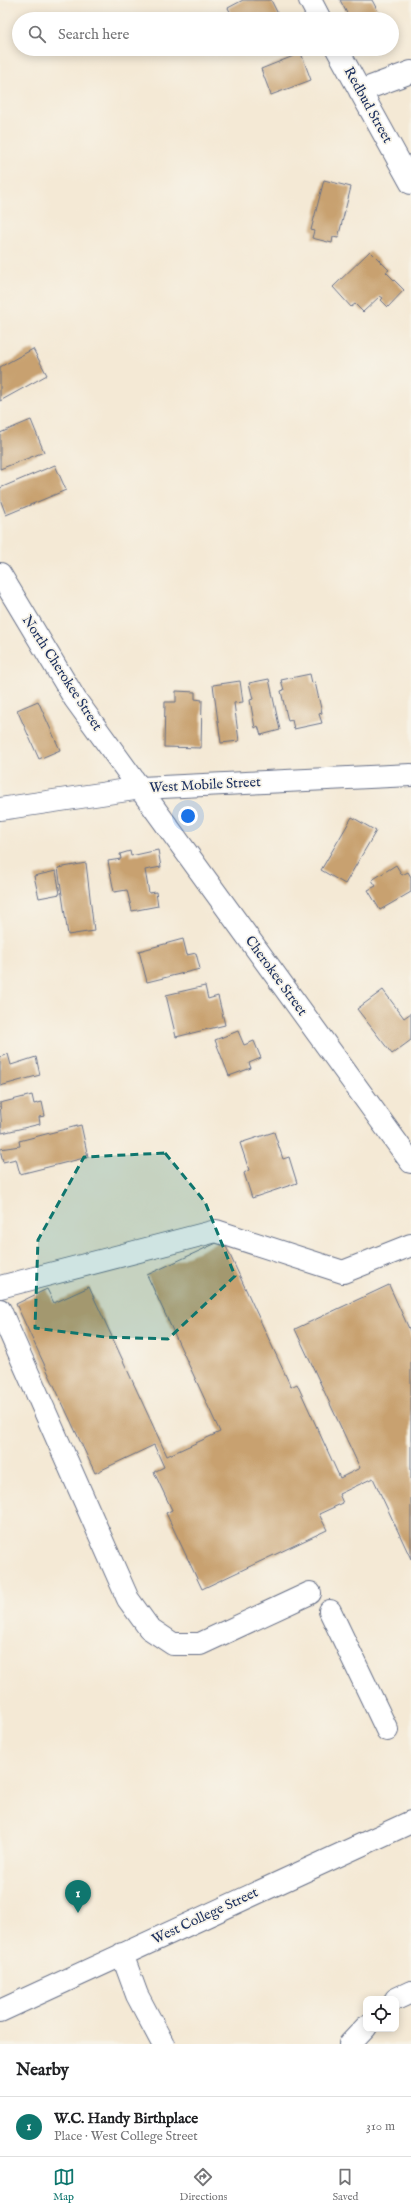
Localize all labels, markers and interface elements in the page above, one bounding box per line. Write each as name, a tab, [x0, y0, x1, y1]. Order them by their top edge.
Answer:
search box	[12, 12, 399, 56]
icon: search	[26, 23, 48, 45]
text: Search here	[58, 25, 129, 44]
street label: Redbud Street	[340, 64, 396, 146]
street label: North Cherokee Street	[18, 612, 106, 734]
street label: West Mobile Street	[149, 773, 261, 797]
your location	[178, 806, 198, 826]
street label: Cherokee Street	[241, 932, 311, 1020]
pin: 1	[65, 1880, 91, 1913]
street label: West College Street	[149, 1883, 261, 1949]
map controls	[363, 1996, 399, 2032]
button: locate	[363, 1996, 399, 2032]
text: Nearby	[16, 2060, 69, 2081]
text: W.C. Handy Birthplace	[54, 2109, 198, 2128]
text: 1	[27, 2118, 31, 2135]
text: 310 m	[366, 2118, 395, 2135]
text: Place · West College Street	[54, 2128, 198, 2145]
tab: Map	[53, 2166, 75, 2204]
tab: Directions	[180, 2166, 227, 2204]
tab: Saved	[332, 2166, 358, 2204]

